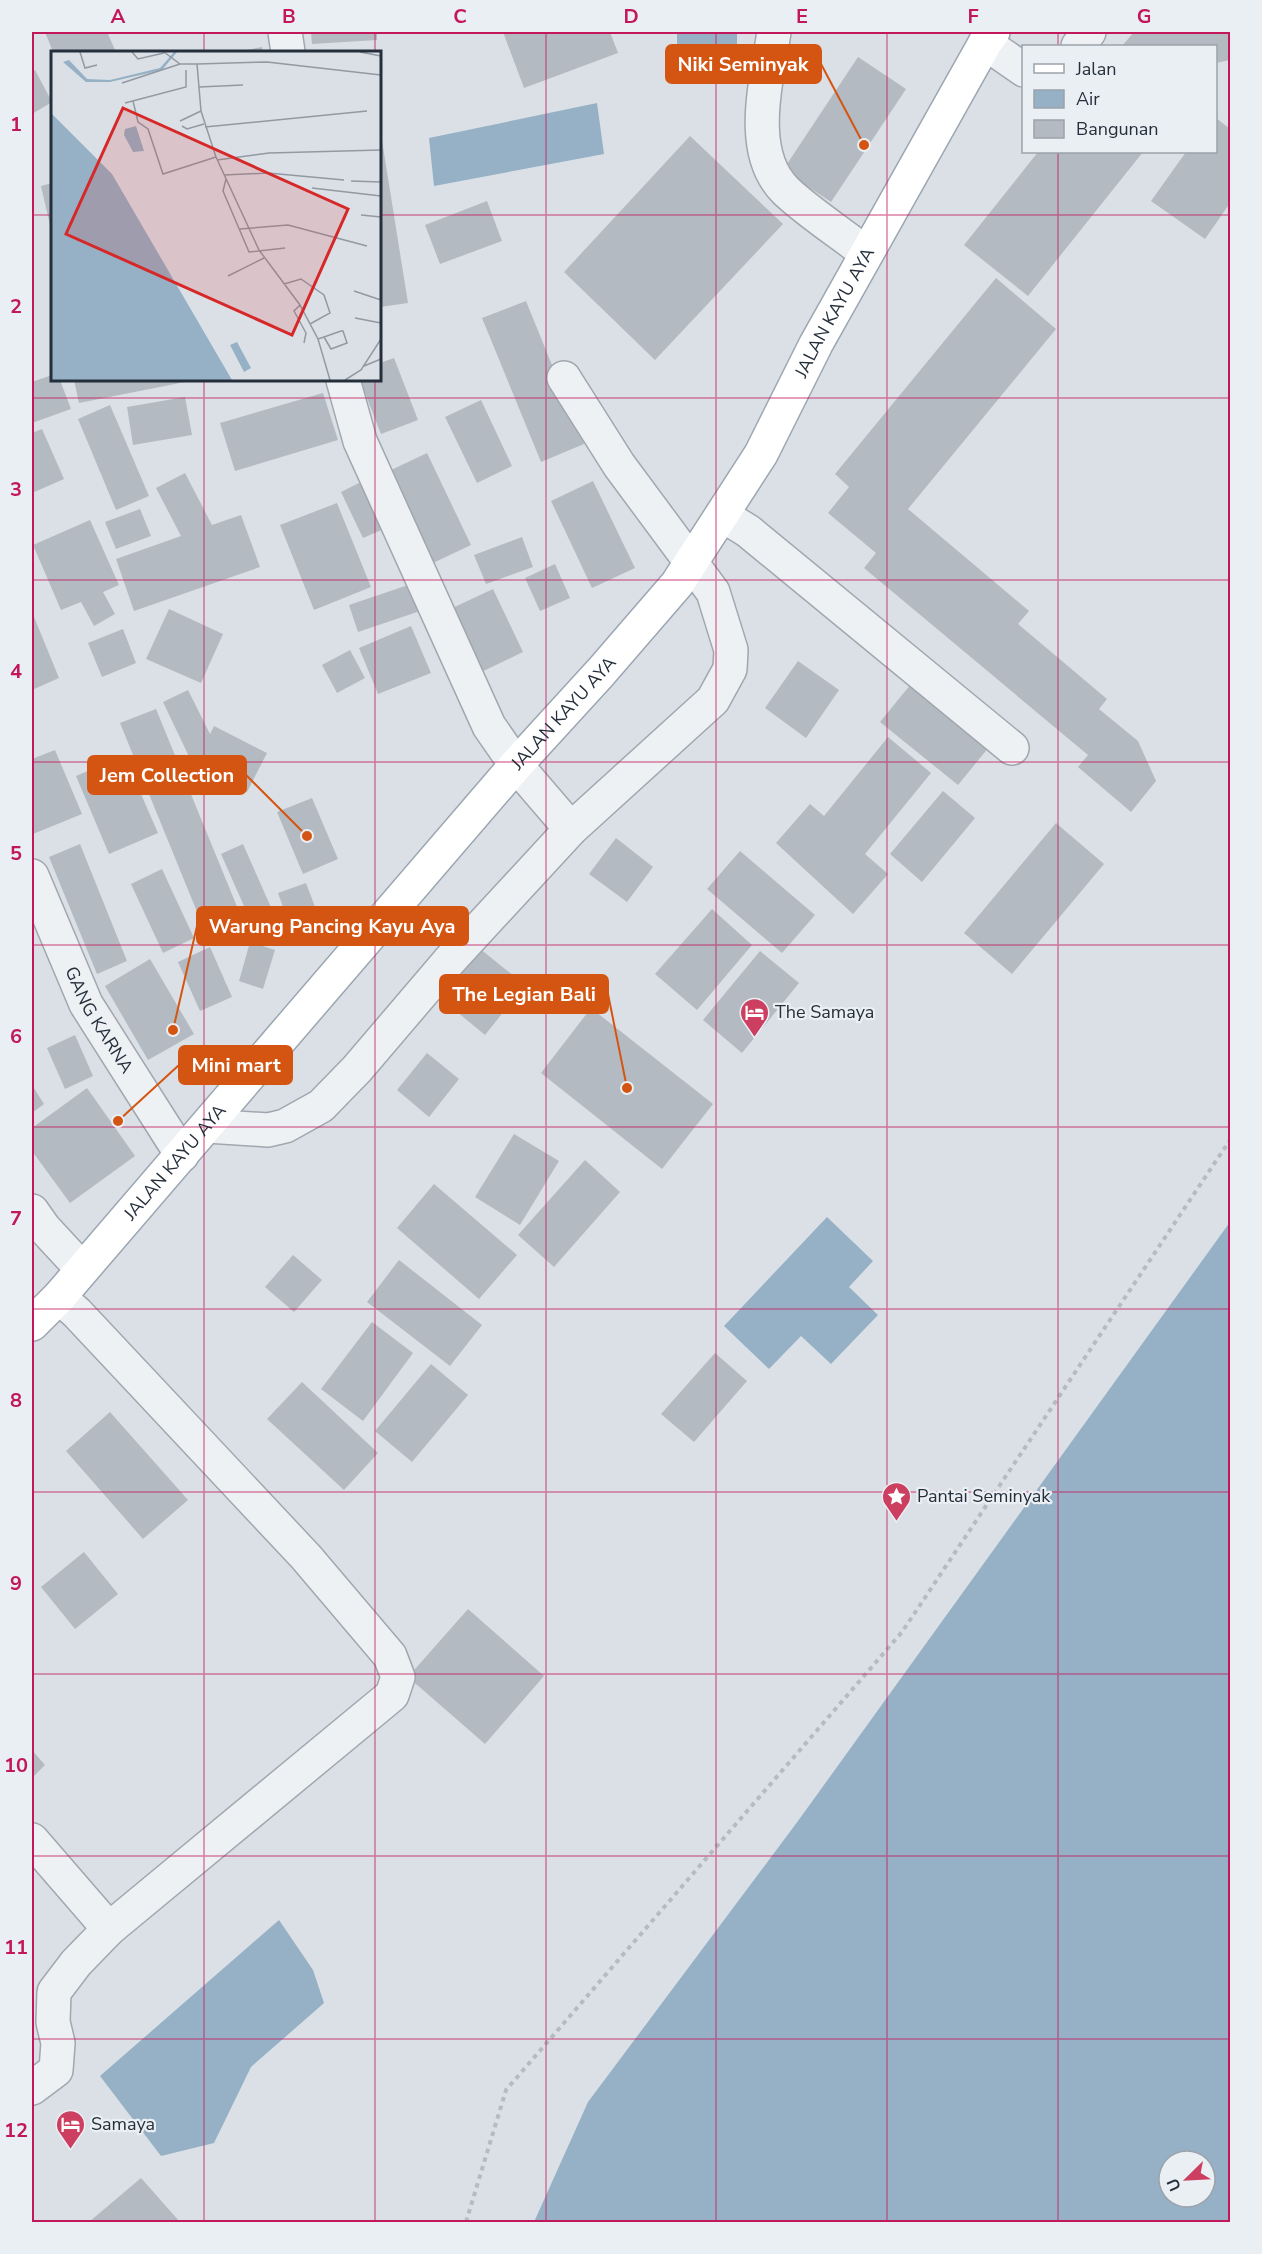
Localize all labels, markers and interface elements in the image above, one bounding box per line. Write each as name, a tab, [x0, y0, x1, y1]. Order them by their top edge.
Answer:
text: A	[111, 3, 126, 30]
text: B	[282, 3, 296, 30]
text: C	[453, 3, 467, 30]
text: D	[623, 3, 639, 30]
text: E	[796, 3, 808, 30]
text: F	[967, 3, 979, 30]
text: G	[1137, 3, 1151, 30]
callout: Niki Seminyak	[666, 45, 821, 83]
legend	[1022, 45, 1217, 153]
inset map	[51, 51, 381, 381]
text: Niki Seminyak	[678, 51, 810, 78]
text: Jalan	[1075, 57, 1116, 81]
text: Air	[1076, 87, 1100, 111]
text: 1	[10, 111, 22, 138]
text: Bangunan	[1076, 117, 1159, 141]
street label: JALAN KAYU AYA	[789, 243, 880, 383]
text: 2	[10, 293, 22, 320]
text: 3	[10, 476, 22, 503]
street label: JALAN KAYU AYA	[505, 651, 621, 775]
text: 4	[10, 658, 22, 685]
callout: Jem Collection	[88, 756, 246, 794]
text: Jem Collection	[99, 762, 234, 789]
text: 5	[10, 840, 22, 867]
callout: Warung Pancing Kayu Aya	[197, 907, 468, 945]
text: Warung Pancing Kayu Aya	[209, 913, 455, 940]
street label: GANG KARNA	[59, 963, 139, 1078]
callout: The Legian Bali	[440, 975, 608, 1013]
text: The Legian Bali	[452, 981, 596, 1008]
hotel icon: The Samaya	[738, 996, 770, 1038]
place label: The Samaya	[775, 1000, 874, 1024]
text: 6	[10, 1023, 22, 1050]
callout: Mini mart	[179, 1046, 292, 1084]
text: Mini mart	[191, 1052, 281, 1079]
street label: JALAN KAYU AYA	[118, 1099, 231, 1226]
text: 7	[10, 1205, 22, 1232]
text: 8	[10, 1387, 22, 1414]
place icon: Pantai Seminyak	[880, 1480, 912, 1522]
place label: Pantai Seminyak	[917, 1484, 1051, 1508]
text: 9	[10, 1570, 22, 1597]
text: 10	[4, 1752, 28, 1779]
text: 11	[4, 1934, 28, 1961]
hotel icon: Samaya	[54, 2108, 86, 2150]
place label: Samaya	[91, 2112, 155, 2136]
text: 12	[4, 2117, 28, 2144]
north arrow	[1157, 2149, 1217, 2209]
text: U	[1162, 2175, 1187, 2195]

